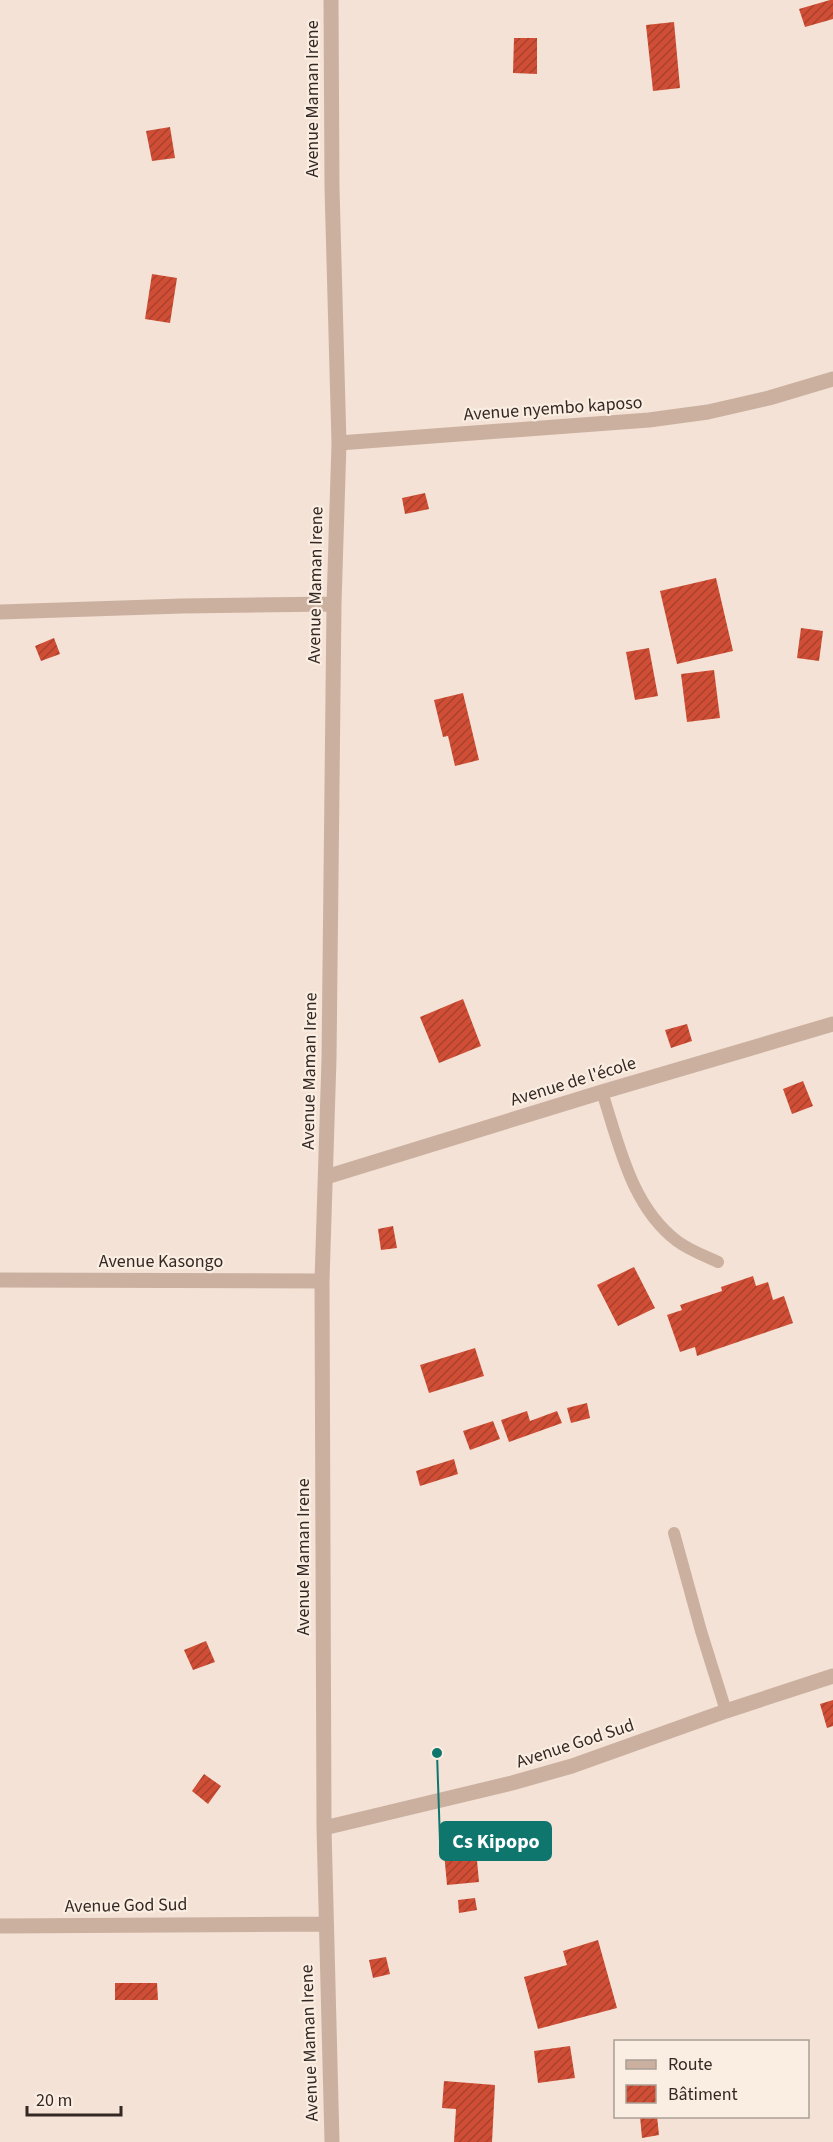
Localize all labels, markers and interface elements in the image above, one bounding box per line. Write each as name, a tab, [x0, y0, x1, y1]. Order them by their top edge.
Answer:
street label: Avenue Maman Irene	[300, 20, 325, 178]
street label: Avenue nyembo kaposo	[463, 390, 643, 427]
street label: Avenue Maman Irene	[302, 506, 329, 664]
street label: Avenue Maman Irene	[296, 992, 323, 1150]
street label: Avenue de l'école	[507, 1050, 639, 1112]
street label: Avenue Kasongo	[99, 1249, 223, 1274]
street label: Avenue Maman Irene	[291, 1478, 316, 1636]
street label: Avenue God Sud	[513, 1713, 637, 1774]
callout: Cs Kipopo	[440, 1822, 551, 1860]
text: Cs Kipopo	[452, 1828, 540, 1856]
street label: Avenue God Sud	[64, 1892, 188, 1919]
street label: Avenue Maman Irene	[294, 1964, 325, 2122]
legend	[614, 2040, 809, 2118]
text: Route	[668, 2052, 712, 2077]
scale bar	[27, 2079, 122, 2117]
text: Bâtiment	[668, 2082, 738, 2107]
text: 20 m	[36, 2088, 72, 2113]

